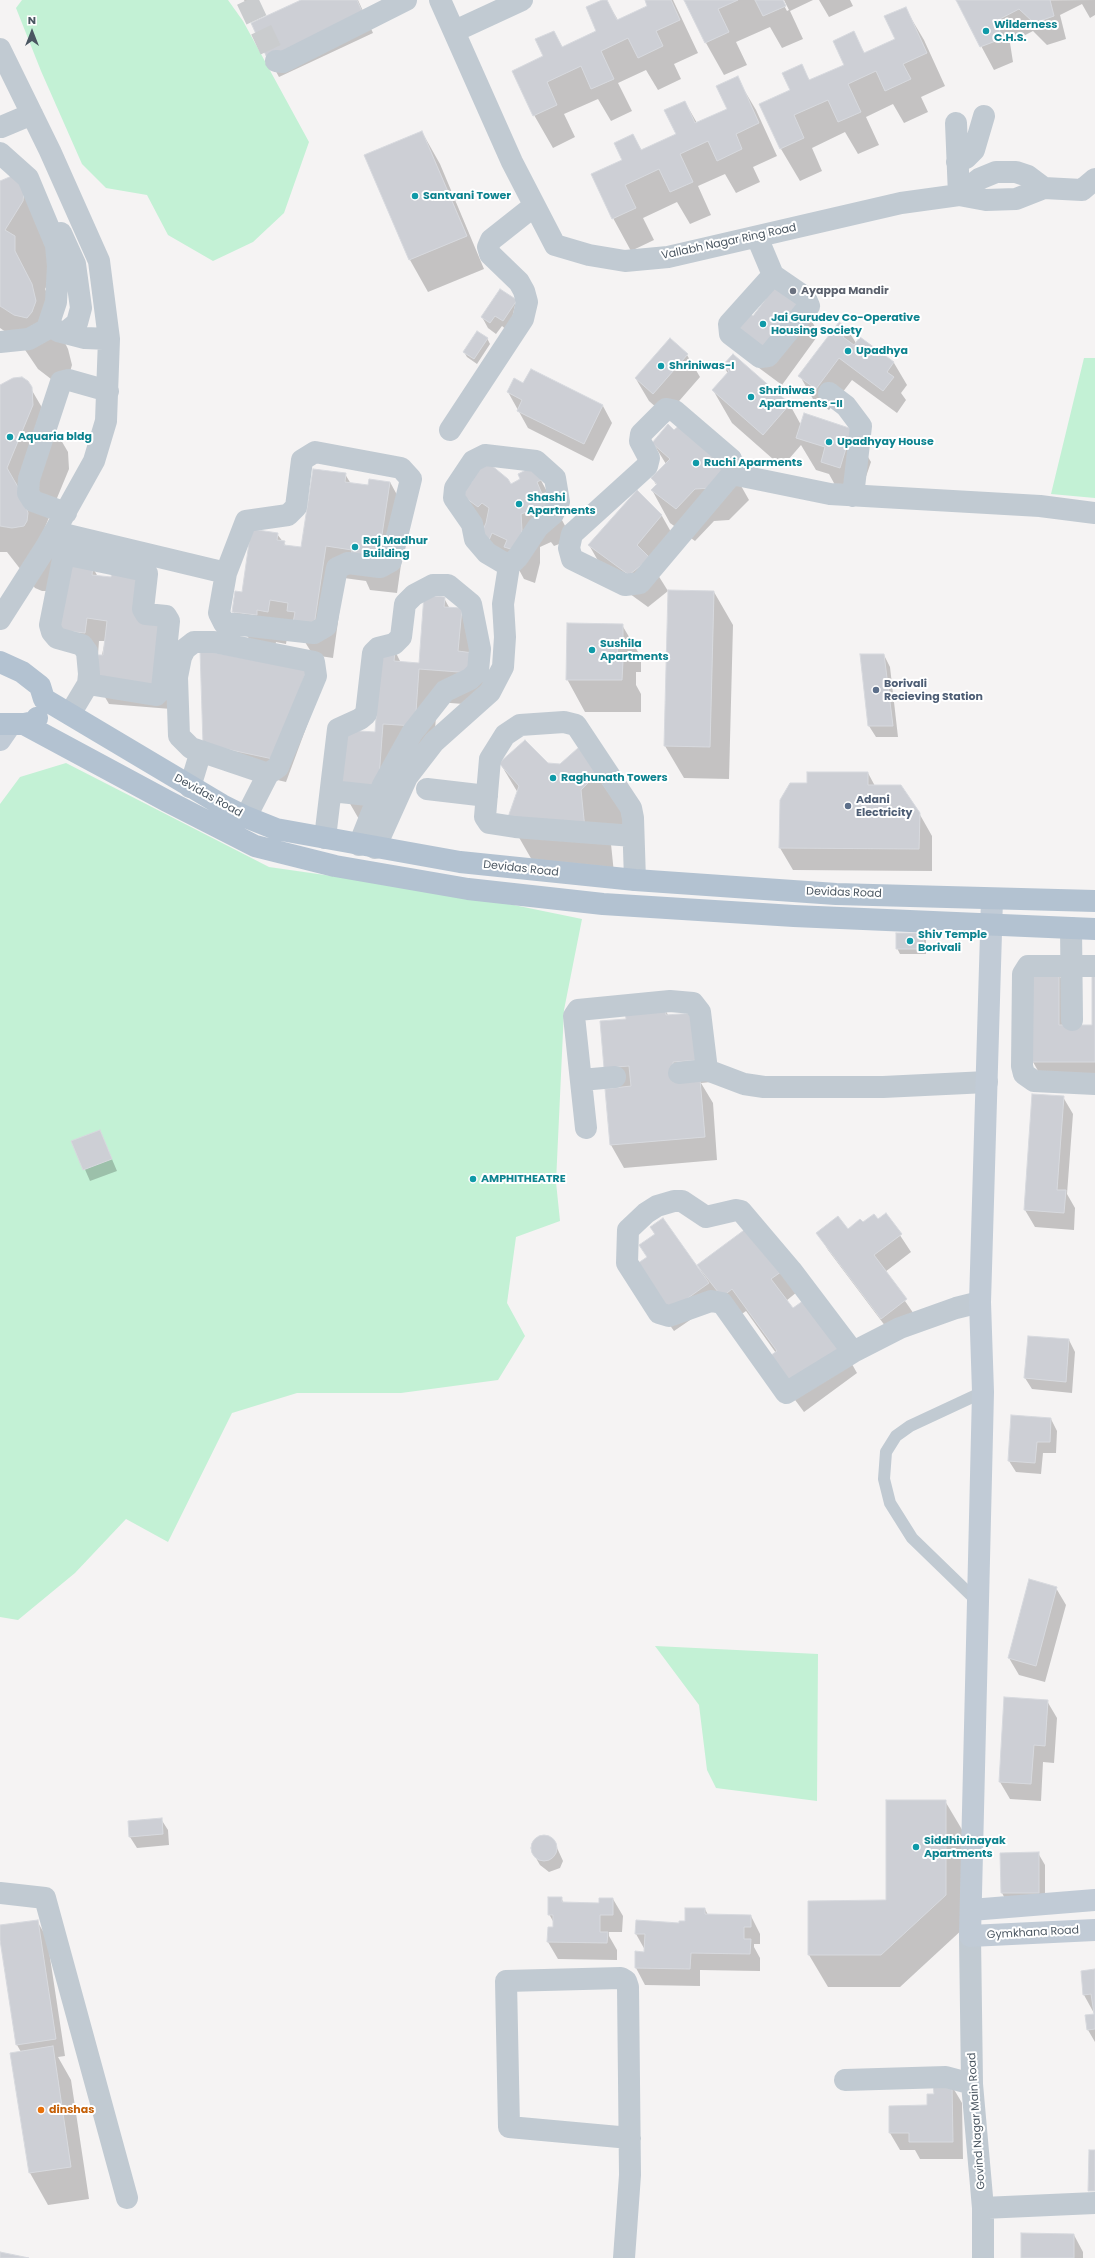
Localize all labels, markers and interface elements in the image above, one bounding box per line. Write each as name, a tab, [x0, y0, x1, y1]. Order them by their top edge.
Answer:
north arrow	[12, 12, 52, 52]
text: N	[28, 12, 36, 28]
place label: Wilderness C.H.S.	[994, 18, 1057, 44]
marker: Wilderness C.H.S.	[981, 26, 991, 36]
place label: Santvani Tower	[423, 189, 511, 203]
marker: Santvani Tower	[410, 191, 420, 201]
street label: Vallabh Nagar Ring Road	[660, 221, 798, 263]
place label: Ayappa Mandir	[801, 284, 889, 298]
marker: Ayappa Mandir	[788, 286, 798, 296]
place label: Jai Gurudev Co-Operative Housing Society	[771, 311, 920, 337]
marker: Jai Gurudev Co-Operative Housing Society	[758, 319, 768, 329]
place label: Upadhya	[856, 344, 908, 358]
marker: Upadhya	[843, 346, 853, 356]
place label: Shriniwas-I	[669, 359, 735, 373]
marker: Shriniwas-I	[656, 361, 666, 371]
place label: Shriniwas Apartments -II	[759, 384, 843, 410]
marker: Shriniwas Apartments -II	[746, 392, 756, 402]
place label: Aquaria bldg	[18, 430, 92, 444]
marker: Aquaria bldg	[5, 432, 15, 442]
place label: Upadhyay House	[837, 435, 934, 449]
marker: Upadhyay House	[824, 437, 834, 447]
place label: Ruchi Aparments	[704, 456, 802, 470]
marker: Ruchi Aparments	[691, 458, 701, 468]
place label: Shashi Apartments	[527, 491, 596, 517]
marker: Shashi Apartments	[514, 499, 524, 509]
place label: Raj Madhur Building	[363, 534, 428, 560]
marker: Raj Madhur Building	[350, 542, 360, 552]
place label: Sushila Apartments	[600, 637, 669, 663]
marker: Sushila Apartments	[587, 645, 597, 655]
place label: Borivali Recieving Station	[884, 677, 983, 703]
marker: Borivali Recieving Station	[871, 685, 881, 695]
place label: Raghunath Towers	[561, 771, 668, 785]
street label: Devidas Road	[172, 772, 244, 820]
marker: Raghunath Towers	[548, 773, 558, 783]
place label: Adani Electricity	[856, 793, 912, 819]
marker: Adani Electricity	[843, 801, 853, 811]
street label: Devidas Road	[483, 858, 559, 880]
street label: Devidas Road	[806, 885, 882, 901]
place label: Shiv Temple Borivali	[918, 928, 987, 954]
marker: Shiv Temple Borivali	[905, 936, 915, 946]
place label: AMPHITHEATRE	[481, 1172, 566, 1186]
marker: AMPHITHEATRE	[468, 1174, 478, 1184]
place label: Siddhivinayak Apartments	[924, 1834, 1006, 1860]
marker: Siddhivinayak Apartments	[911, 1842, 921, 1852]
street label: Gymkhana Road	[987, 1924, 1079, 1942]
street label: Govind Nagar Main Road	[966, 2052, 988, 2190]
place label: dinshas	[49, 2103, 94, 2117]
marker: dinshas	[36, 2105, 46, 2115]

